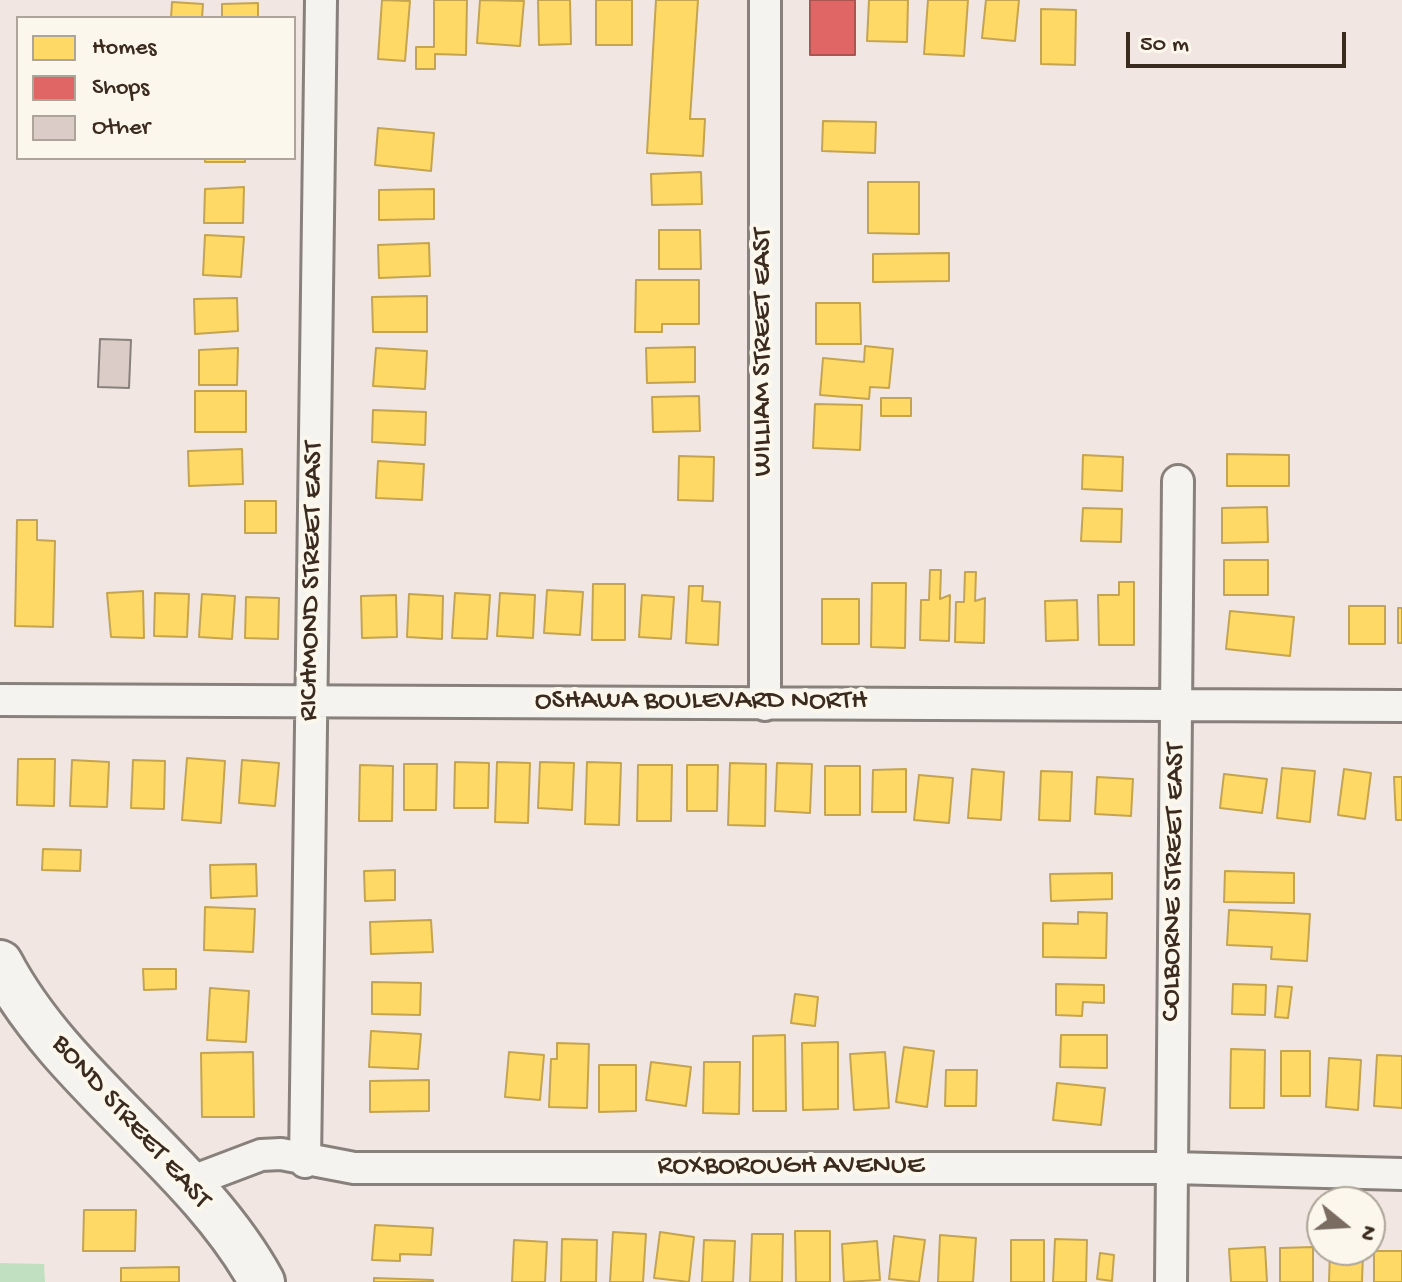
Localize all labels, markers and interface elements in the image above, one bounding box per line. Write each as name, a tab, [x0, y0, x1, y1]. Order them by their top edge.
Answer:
legend	[16, 16, 296, 160]
scale bar	[1130, 16, 1350, 66]
text: 50 m	[1140, 31, 1189, 60]
text: Homes	[92, 34, 156, 63]
text: Shops	[92, 74, 149, 103]
text: Other	[92, 114, 150, 143]
street label: WILLIAM STREET EAST	[748, 228, 782, 476]
street label: RICHMOND STREET EAST	[294, 441, 332, 721]
street label: OSHAWA BOULEVARD NORTH	[535, 686, 867, 720]
street label: COLBORNE STREET EAST	[1156, 742, 1194, 1022]
street label: BOND STREET EAST	[43, 1029, 217, 1217]
street label: ROXBOROUGH AVENUE	[658, 1151, 924, 1185]
north arrow	[1306, 1186, 1386, 1266]
text: N	[1352, 1222, 1382, 1244]

